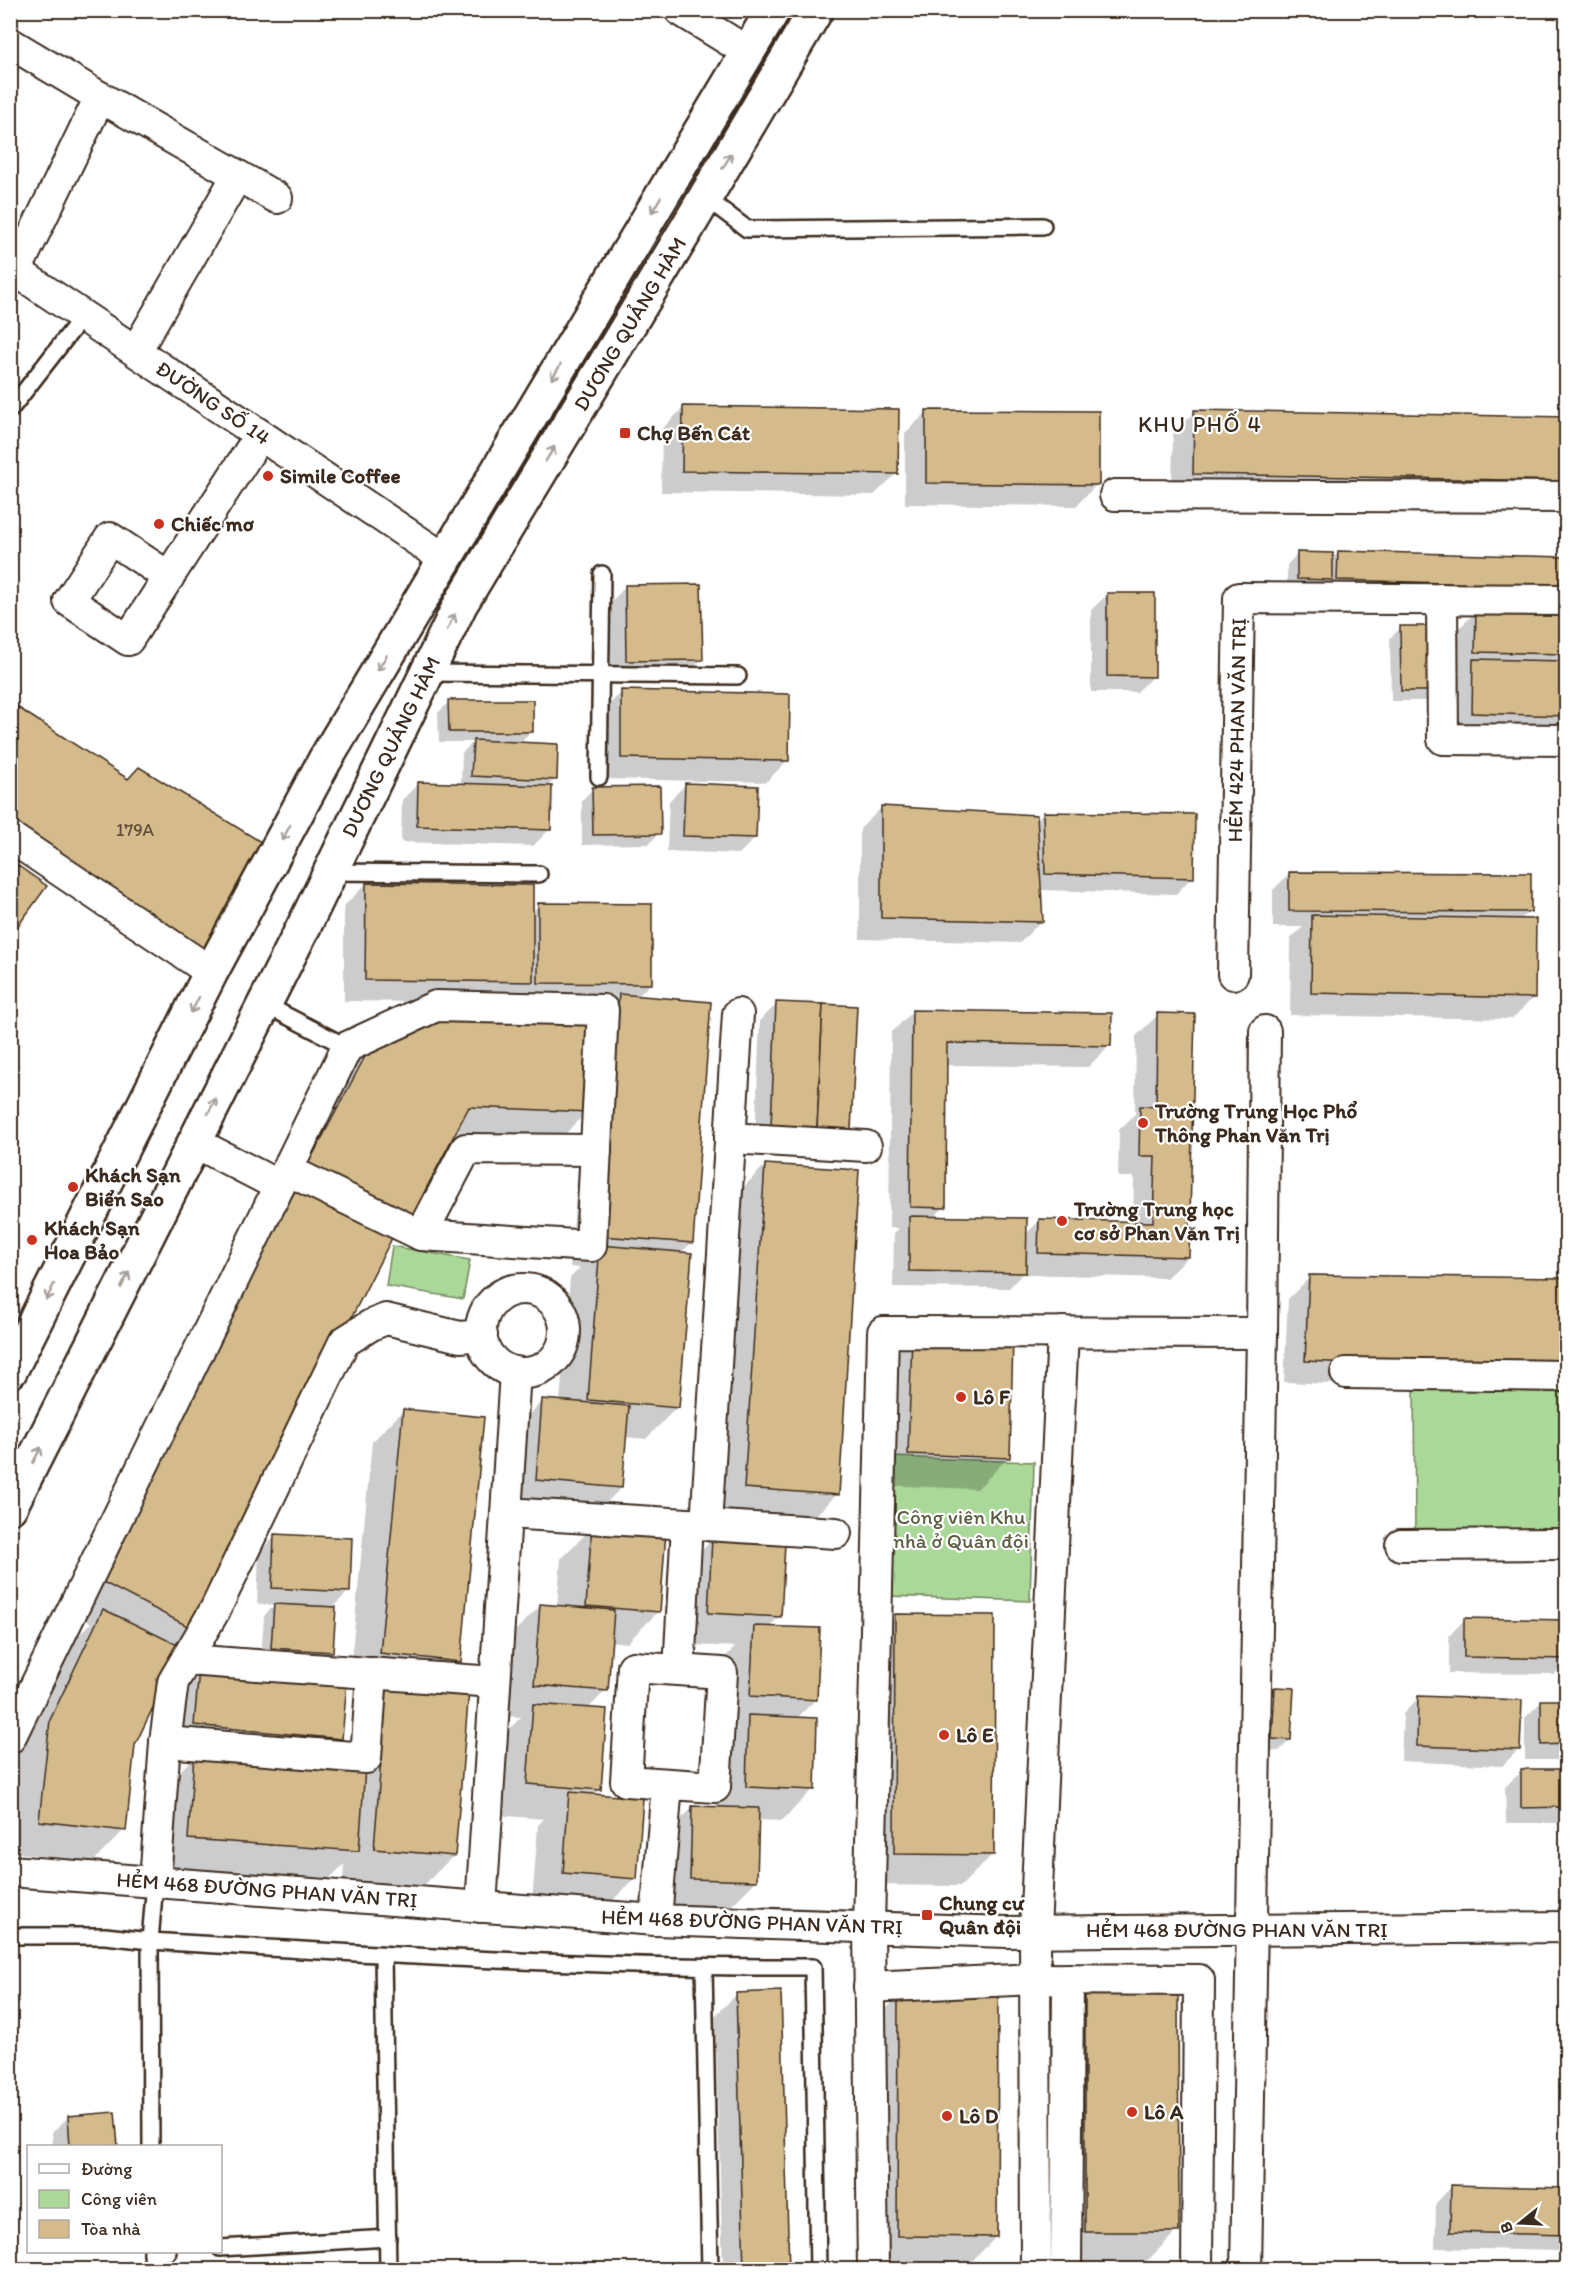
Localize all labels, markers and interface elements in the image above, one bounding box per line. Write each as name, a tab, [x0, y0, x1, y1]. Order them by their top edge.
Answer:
one-way arrow	[721, 153, 733, 170]
one-way arrow	[650, 196, 662, 213]
street label: DƯƠNG QUẢNG HÀM	[568, 232, 691, 415]
street label: ĐƯỜNG SỐ 14	[151, 355, 275, 450]
one-way arrow	[550, 363, 562, 380]
district label: KHU PHỐ 4	[1138, 411, 1262, 438]
place label: Chợ Bến Cát	[637, 420, 750, 445]
marker: Chợ Bến Cát	[618, 426, 632, 440]
one-way arrow	[545, 446, 557, 463]
place label: Simile Coffee	[280, 463, 401, 488]
marker: Simile Coffee	[261, 469, 275, 483]
place label: Chiếc mơ	[171, 511, 255, 536]
marker: Chiếc mơ	[152, 517, 166, 531]
one-way arrow	[446, 614, 458, 632]
street label: HẺM 424 PHAN VĂN TRỊ	[1222, 618, 1251, 842]
street label: DƯƠNG QUẢNG HÀM	[336, 652, 445, 841]
one-way arrow	[376, 654, 388, 671]
house number: 179A	[116, 819, 155, 841]
one-way arrow	[280, 823, 291, 841]
one-way arrow	[188, 996, 200, 1014]
one-way arrow	[207, 1098, 219, 1116]
place label: Trường Trung Học Phổ Thông Phan Văn Trị	[1154, 1098, 1357, 1148]
marker: Trường Trung Học Phổ Thông Phan Văn Trị	[1136, 1116, 1150, 1130]
place label: Khách Sạn Biển Sao	[85, 1162, 181, 1211]
marker: Khách Sạn Biển Sao	[66, 1180, 80, 1194]
place label: Trường Trung học cơ sở Phan Văn Trị	[1073, 1196, 1240, 1245]
marker: Trường Trung học cơ sở Phan Văn Trị	[1055, 1214, 1069, 1228]
place label: Khách Sạn Hoa Bảo	[44, 1215, 140, 1264]
marker: Khách Sạn Hoa Bảo	[25, 1233, 39, 1247]
one-way arrow	[119, 1272, 131, 1290]
one-way arrow	[44, 1282, 55, 1300]
place label: Lô F	[973, 1384, 1011, 1409]
marker: Lô F	[954, 1390, 968, 1404]
one-way arrow	[32, 1446, 43, 1464]
park label: Công viên Khu nhà ở Quân đội	[893, 1504, 1029, 1553]
place label: Lô E	[956, 1722, 994, 1747]
marker: Lô E	[937, 1728, 951, 1742]
street label: HẺM 468 ĐƯỜNG PHAN VĂN TRỊ	[116, 1867, 418, 1912]
place label: Chung cư Quân đội	[939, 1890, 1025, 1939]
street label: HẺM 468 ĐƯỜNG PHAN VĂN TRỊ	[601, 1904, 903, 1939]
marker: Chung cư Quân đội	[920, 1908, 934, 1922]
street label: HẺM 468 ĐƯỜNG PHAN VĂN TRỊ	[1086, 1917, 1388, 1942]
place label: Lô A	[1144, 2099, 1184, 2124]
place label: Lô D	[959, 2103, 998, 2128]
marker: Lô A	[1125, 2105, 1139, 2119]
marker: Lô D	[940, 2109, 954, 2123]
legend	[27, 2145, 222, 2253]
text: Đường	[81, 2158, 133, 2180]
text: Công viên	[81, 2188, 157, 2210]
north arrow	[1490, 2193, 1550, 2253]
text: Tòa nhà	[81, 2218, 141, 2240]
text: B	[1495, 2219, 1517, 2235]

